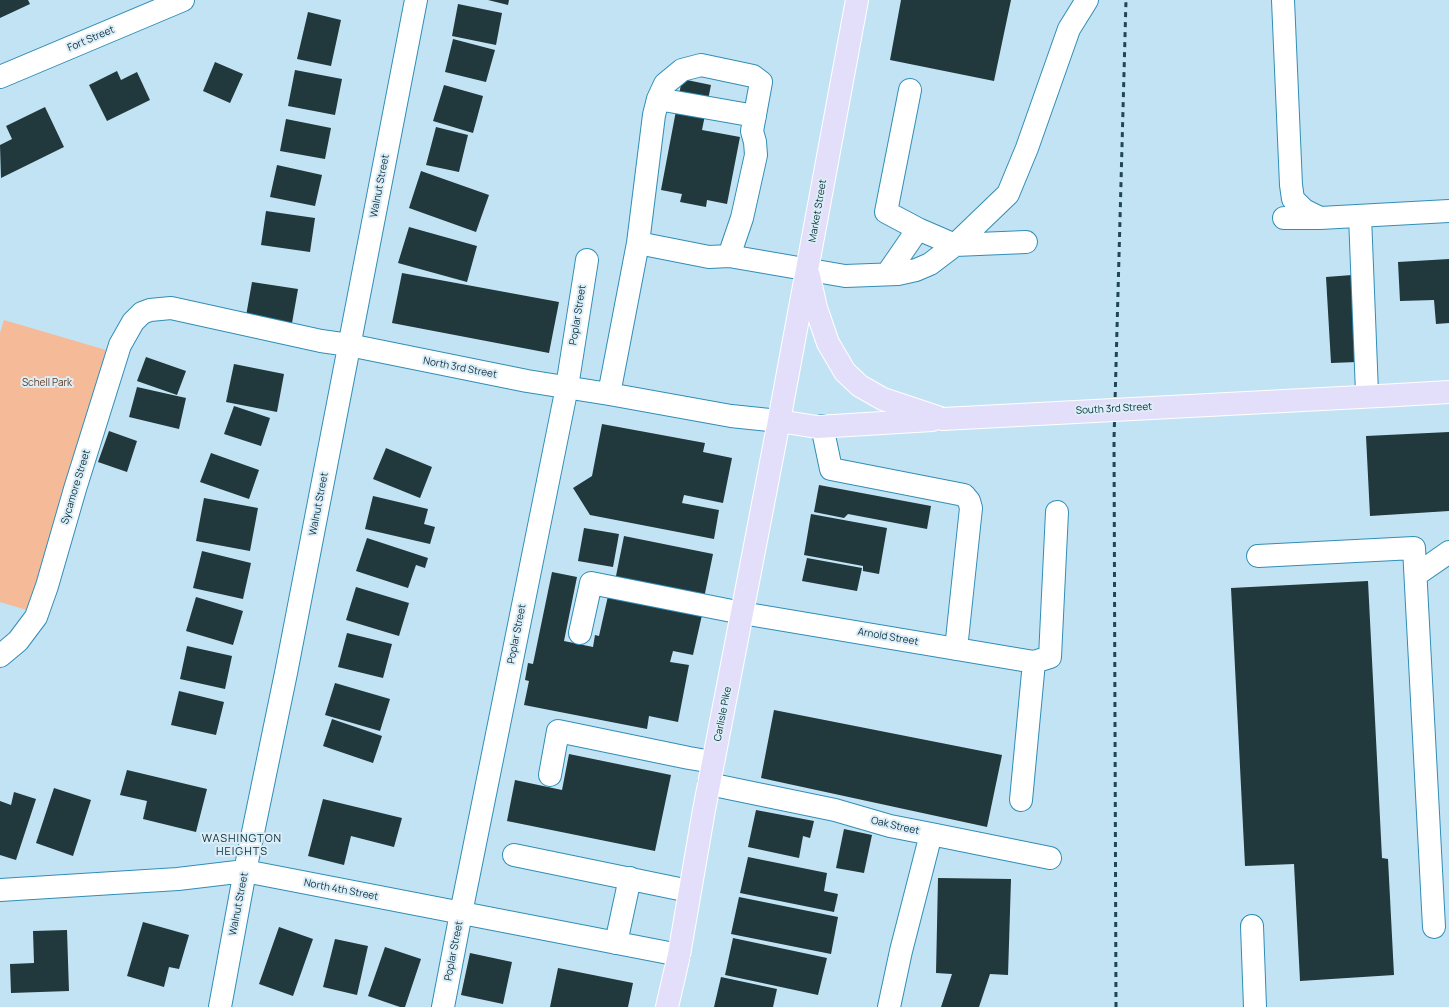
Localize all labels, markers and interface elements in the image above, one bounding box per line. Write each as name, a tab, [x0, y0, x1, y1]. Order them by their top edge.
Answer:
street label: Fort Street	[66, 24, 116, 54]
street label: Walnut Street	[368, 153, 392, 219]
street label: Market Street	[807, 179, 829, 243]
street label: Poplar Street	[567, 284, 589, 346]
street label: North 3rd Street	[422, 355, 498, 381]
park label: Schell Park	[22, 377, 72, 389]
street label: South 3rd Street	[1076, 401, 1152, 417]
street label: Sycamore Street	[59, 448, 93, 526]
street label: Walnut Street	[307, 471, 331, 537]
street label: Poplar Street	[505, 603, 529, 665]
street label: Arnold Street	[857, 626, 919, 648]
street label: Carlisle Pike	[712, 686, 734, 742]
street label: Oak Street	[870, 815, 920, 837]
district label: WASHINGTON HEIGHTS	[202, 832, 282, 858]
street label: Walnut Street	[227, 871, 251, 937]
street label: North 4th Street	[303, 877, 379, 903]
street label: Poplar Street	[442, 920, 466, 982]

